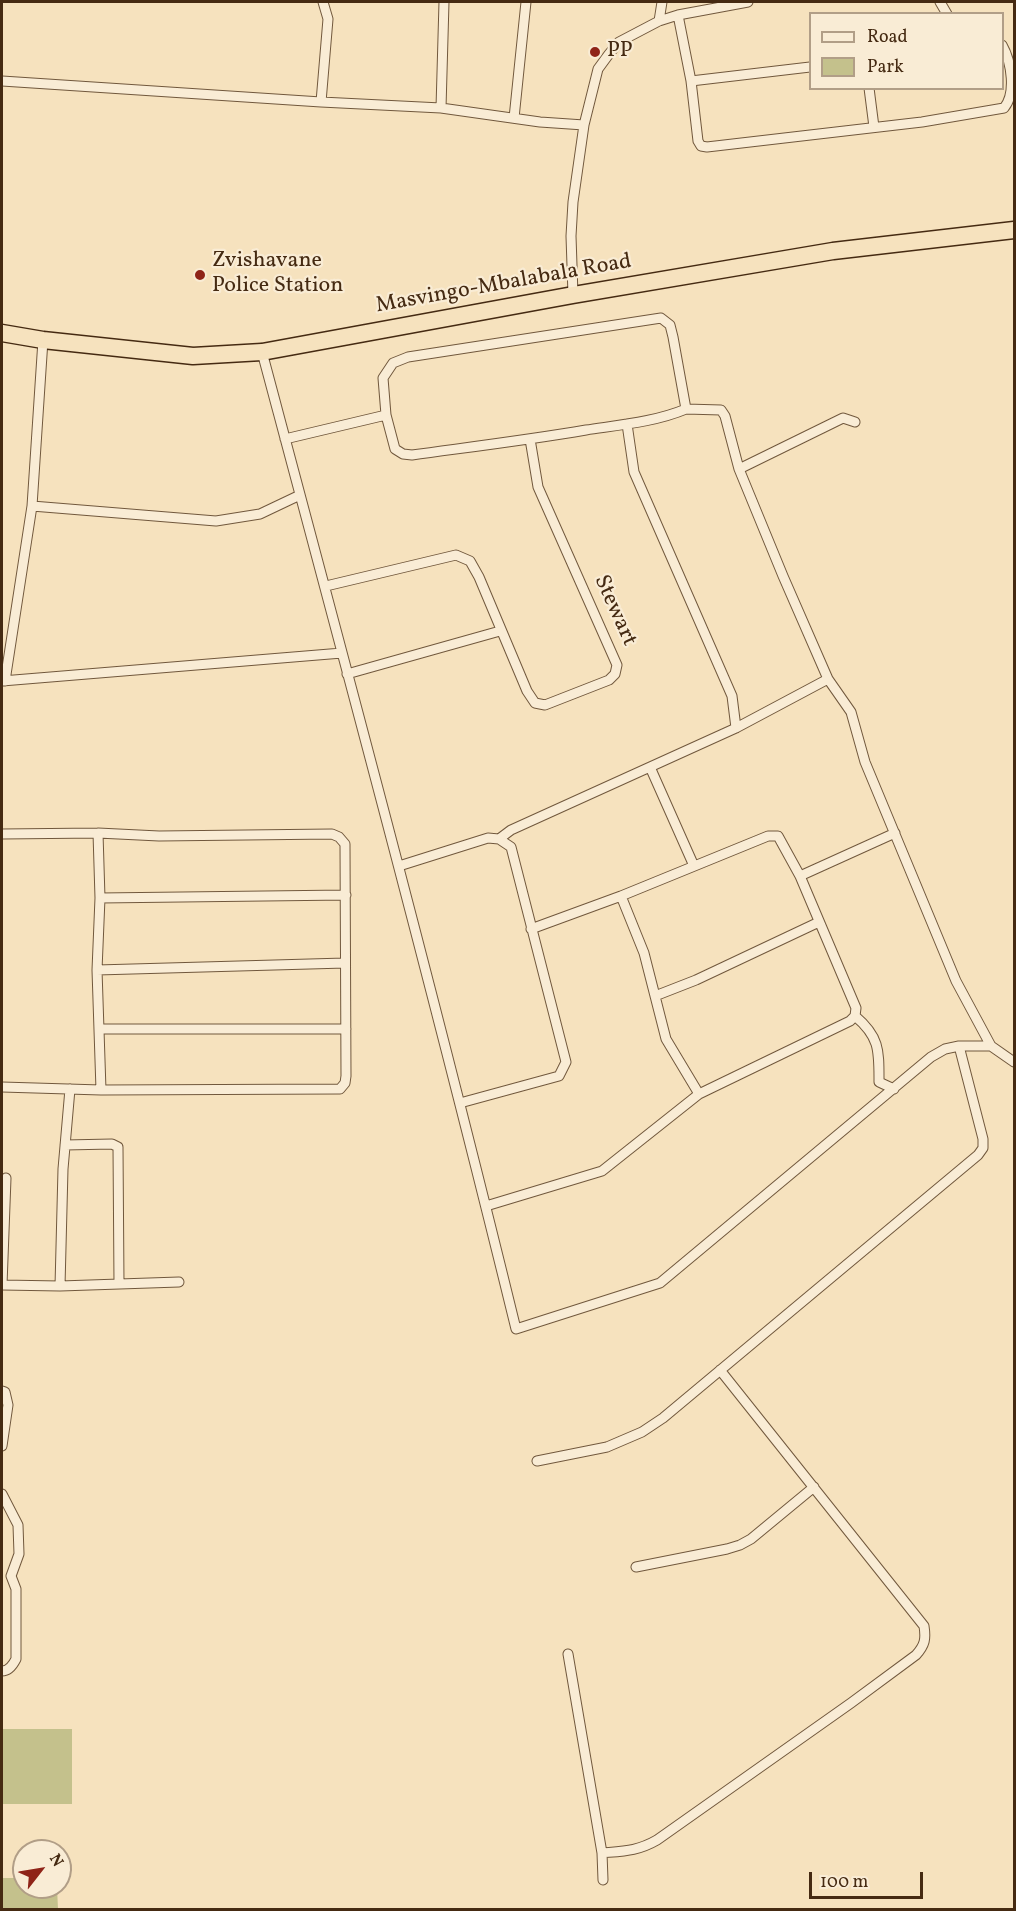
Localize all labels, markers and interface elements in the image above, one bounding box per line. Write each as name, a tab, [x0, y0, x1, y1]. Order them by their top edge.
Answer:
legend	[809, 12, 1004, 90]
text: Road	[867, 25, 908, 50]
place label: PP	[607, 39, 633, 65]
marker: PP	[588, 45, 602, 59]
text: Park	[867, 55, 904, 80]
place label: Zvishavane Police Station	[212, 249, 343, 300]
street label: Masvingo-Mbalabala Road	[374, 250, 634, 320]
marker: Zvishavane Police Station	[193, 268, 207, 282]
street label: Stewart	[587, 571, 641, 651]
north arrow	[12, 1839, 72, 1899]
text: N	[43, 1850, 68, 1871]
scale bar	[812, 1860, 926, 1898]
text: 100 m	[820, 1870, 869, 1895]

